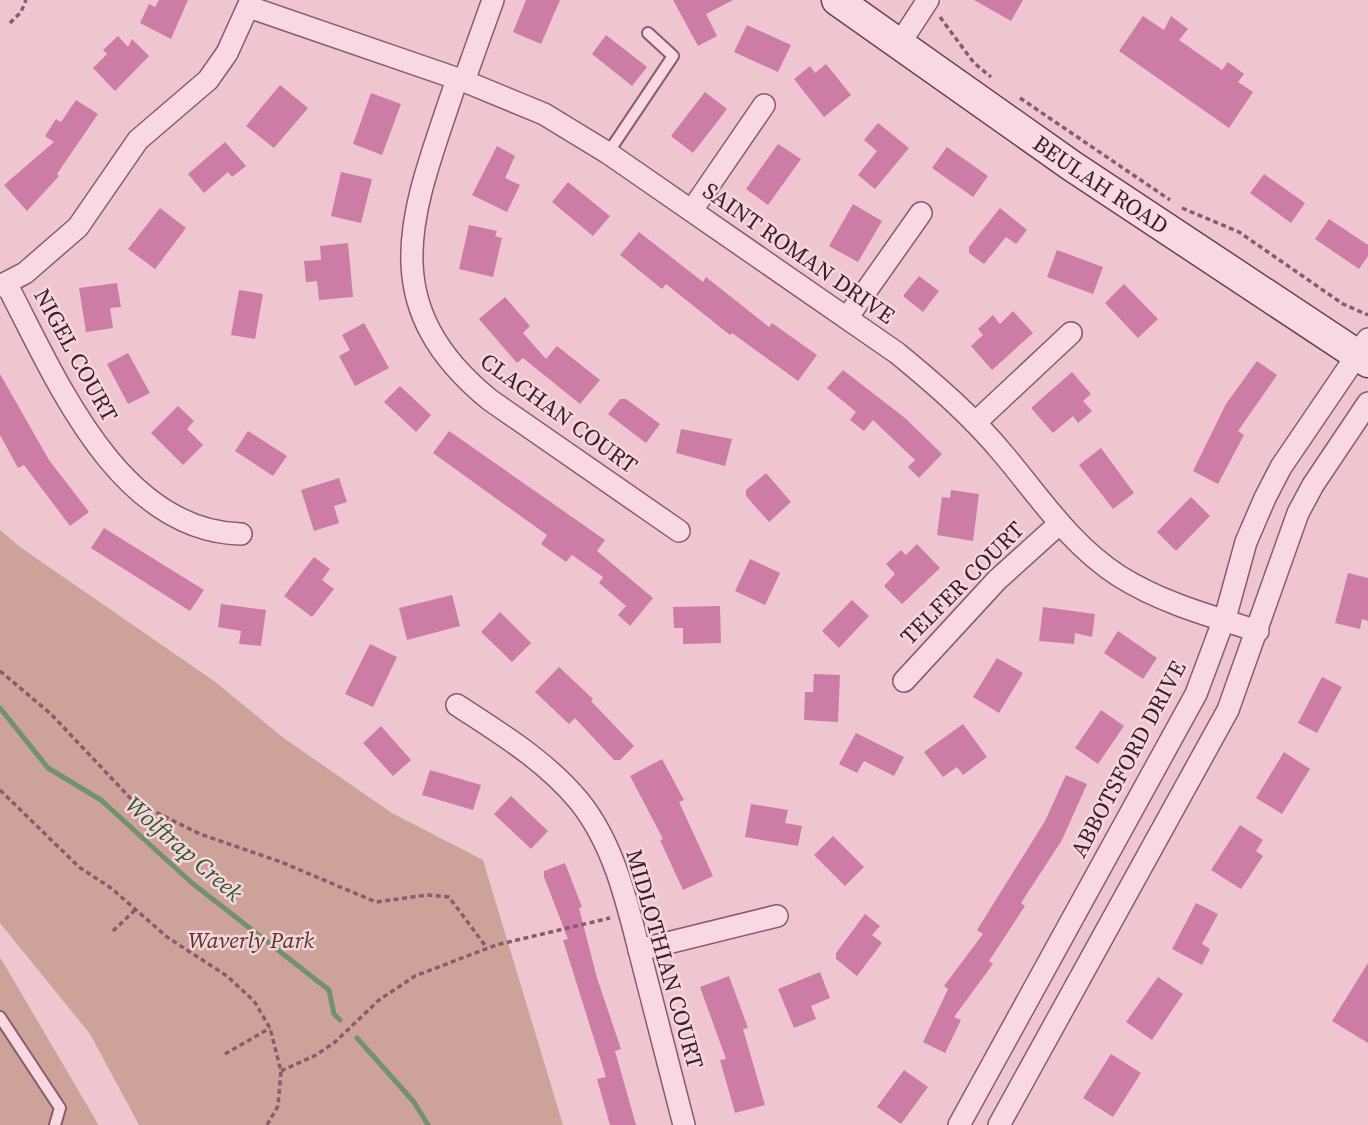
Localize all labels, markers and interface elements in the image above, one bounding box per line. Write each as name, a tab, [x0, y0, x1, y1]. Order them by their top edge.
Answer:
street label: BEULAH ROAD	[1027, 127, 1175, 242]
street label: SAINT ROMAN DRIVE	[697, 175, 901, 331]
street label: NIGEL COURT	[26, 283, 126, 427]
street label: CLACHAN COURT	[474, 345, 644, 481]
street label: TELFER COURT	[893, 514, 1031, 652]
street label: ABBOTSFORD DRIVE	[1063, 655, 1194, 863]
water label: Wolftrap Creek	[119, 788, 251, 909]
street label: MIDLOTHIAN COURT	[618, 846, 712, 1073]
park label: Waverly Park	[188, 924, 314, 956]

